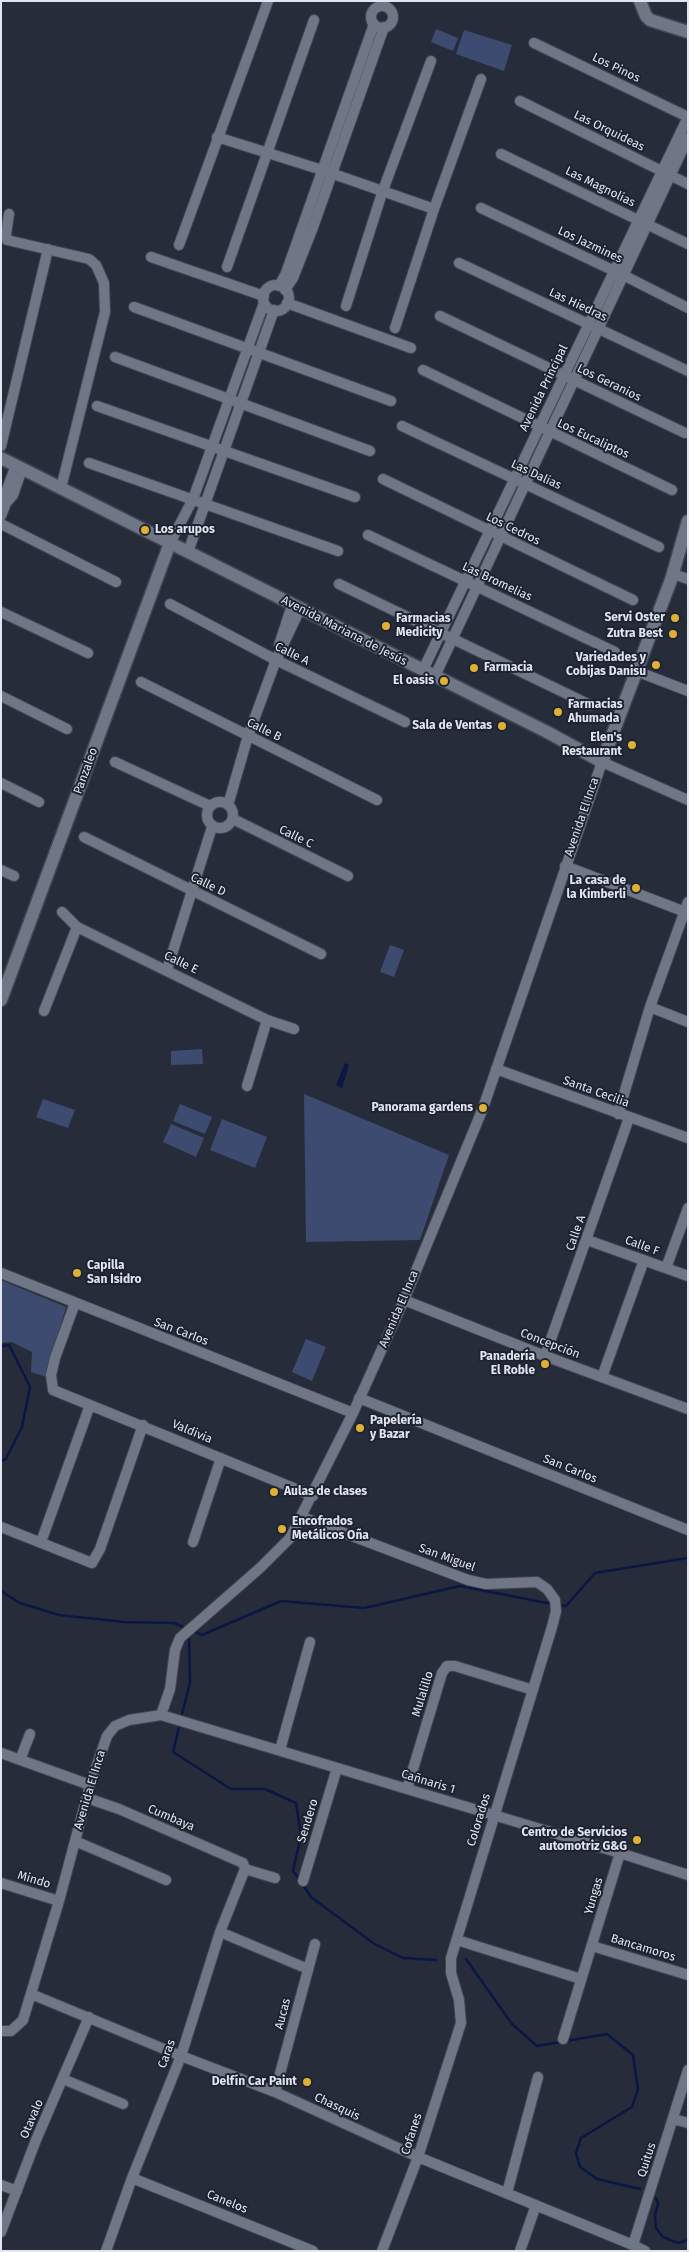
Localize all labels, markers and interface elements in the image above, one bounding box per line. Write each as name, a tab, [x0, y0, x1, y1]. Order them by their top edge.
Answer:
street label: Los Pinos	[590, 50, 642, 86]
street label: Las Orquideas	[571, 108, 647, 154]
street label: Las Magnolias	[563, 164, 637, 210]
street label: Los Jazmines	[555, 224, 625, 266]
street label: Las Hiedras	[547, 285, 609, 325]
street label: Avenida Principal	[517, 342, 571, 434]
street label: Los Geranios	[575, 361, 643, 405]
street label: Los Eucaliptos	[555, 416, 631, 462]
street label: Las Dalias	[508, 457, 564, 493]
street label: Los Cedros	[484, 510, 542, 548]
place label: Los arupos	[155, 523, 215, 537]
marker: Los arupos	[139, 524, 151, 536]
street label: Las Bromelias	[460, 560, 534, 604]
street label: Avenida Mariana de Jesús	[279, 593, 409, 669]
place label: Servi Oster	[604, 611, 665, 625]
place label: Farmacias Medicity	[396, 612, 451, 640]
marker: Servi Oster	[669, 612, 681, 624]
marker: Farmacias Medicity	[380, 620, 392, 632]
place label: Zutra Best	[607, 627, 663, 641]
marker: Zutra Best	[667, 628, 679, 640]
street label: Calle A	[272, 640, 312, 668]
place label: Variedades y Cobijas Danisu	[566, 651, 646, 679]
marker: Variedades y Cobijas Danisu	[650, 659, 662, 671]
place label: Farmacia	[484, 661, 533, 675]
marker: Farmacia	[468, 662, 480, 674]
place label: El oasis	[393, 674, 434, 688]
marker: El oasis	[438, 675, 450, 687]
place label: Farmacias Ahumada	[568, 698, 623, 726]
marker: Farmacias Ahumada	[552, 706, 564, 718]
street label: Calle B	[244, 715, 284, 745]
place label: Sala de Ventas	[412, 719, 492, 733]
marker: Sala de Ventas	[496, 720, 508, 732]
place label: Elen's Restaurant	[562, 731, 622, 759]
marker: Elen's Restaurant	[626, 739, 638, 751]
street label: Panzaleo	[71, 746, 101, 796]
street label: Avenida El Inca	[562, 776, 602, 858]
street label: Calle C	[276, 823, 316, 851]
street label: Calle D	[188, 870, 228, 900]
place label: La casa de la Kimberli	[566, 874, 626, 902]
marker: La casa de la Kimberli	[630, 882, 642, 894]
street label: Calle E	[162, 949, 200, 977]
street label: Santa Cecilia	[561, 1073, 631, 1111]
place label: Panorama gardens	[371, 1101, 473, 1115]
marker: Panorama gardens	[477, 1102, 489, 1114]
street label: Calle A	[563, 1213, 589, 1253]
street label: Calle F	[623, 1233, 661, 1259]
place label: Capilla San Isidro	[87, 1259, 142, 1287]
marker: Capilla San Isidro	[71, 1267, 83, 1279]
street label: Avenida El Inca	[376, 1268, 422, 1350]
street label: San Carlos	[152, 1315, 210, 1349]
street label: Concepción	[518, 1326, 582, 1362]
place label: Panadería El Roble	[480, 1350, 535, 1378]
marker: Panadería El Roble	[539, 1358, 551, 1370]
place label: Papelería y Bazar	[370, 1414, 422, 1442]
street label: Valdivia	[170, 1417, 214, 1447]
marker: Papelería y Bazar	[354, 1422, 366, 1434]
street label: San Carlos	[541, 1452, 599, 1486]
place label: Aulas de clases	[284, 1485, 367, 1499]
marker: Aulas de clases	[268, 1486, 280, 1498]
place label: Encofrados Metálicos Oña	[292, 1515, 369, 1543]
marker: Encofrados Metálicos Oña	[276, 1523, 288, 1535]
street label: San Miguel	[417, 1541, 477, 1575]
street label: Mulalillo	[409, 1669, 437, 1719]
street label: Avenida El Inca	[71, 1749, 109, 1831]
street label: Cañnaris 1	[399, 1767, 457, 1797]
street label: Colorados	[464, 1792, 494, 1848]
street label: Sendero	[295, 1797, 321, 1845]
street label: Cumbaya	[145, 1802, 197, 1834]
place label: Centro de Servicios automotriz G&G	[521, 1826, 627, 1854]
marker: Centro de Servicios automotriz G&G	[631, 1834, 643, 1846]
street label: Mindo	[16, 1868, 52, 1892]
street label: Yungas	[582, 1876, 606, 1916]
street label: Bancamoros	[609, 1931, 677, 1965]
street label: Aucas	[272, 1997, 294, 2031]
street label: Caras	[155, 2038, 179, 2070]
place label: Delfín Car Paint	[212, 2075, 297, 2089]
marker: Delfín Car Paint	[301, 2076, 313, 2088]
street label: Chasquis	[312, 2090, 362, 2124]
street label: Otavalo	[17, 2097, 47, 2141]
street label: Cofanes	[399, 2111, 425, 2157]
street label: Quitus	[635, 2141, 659, 2179]
street label: Canelos	[204, 2187, 250, 2217]

